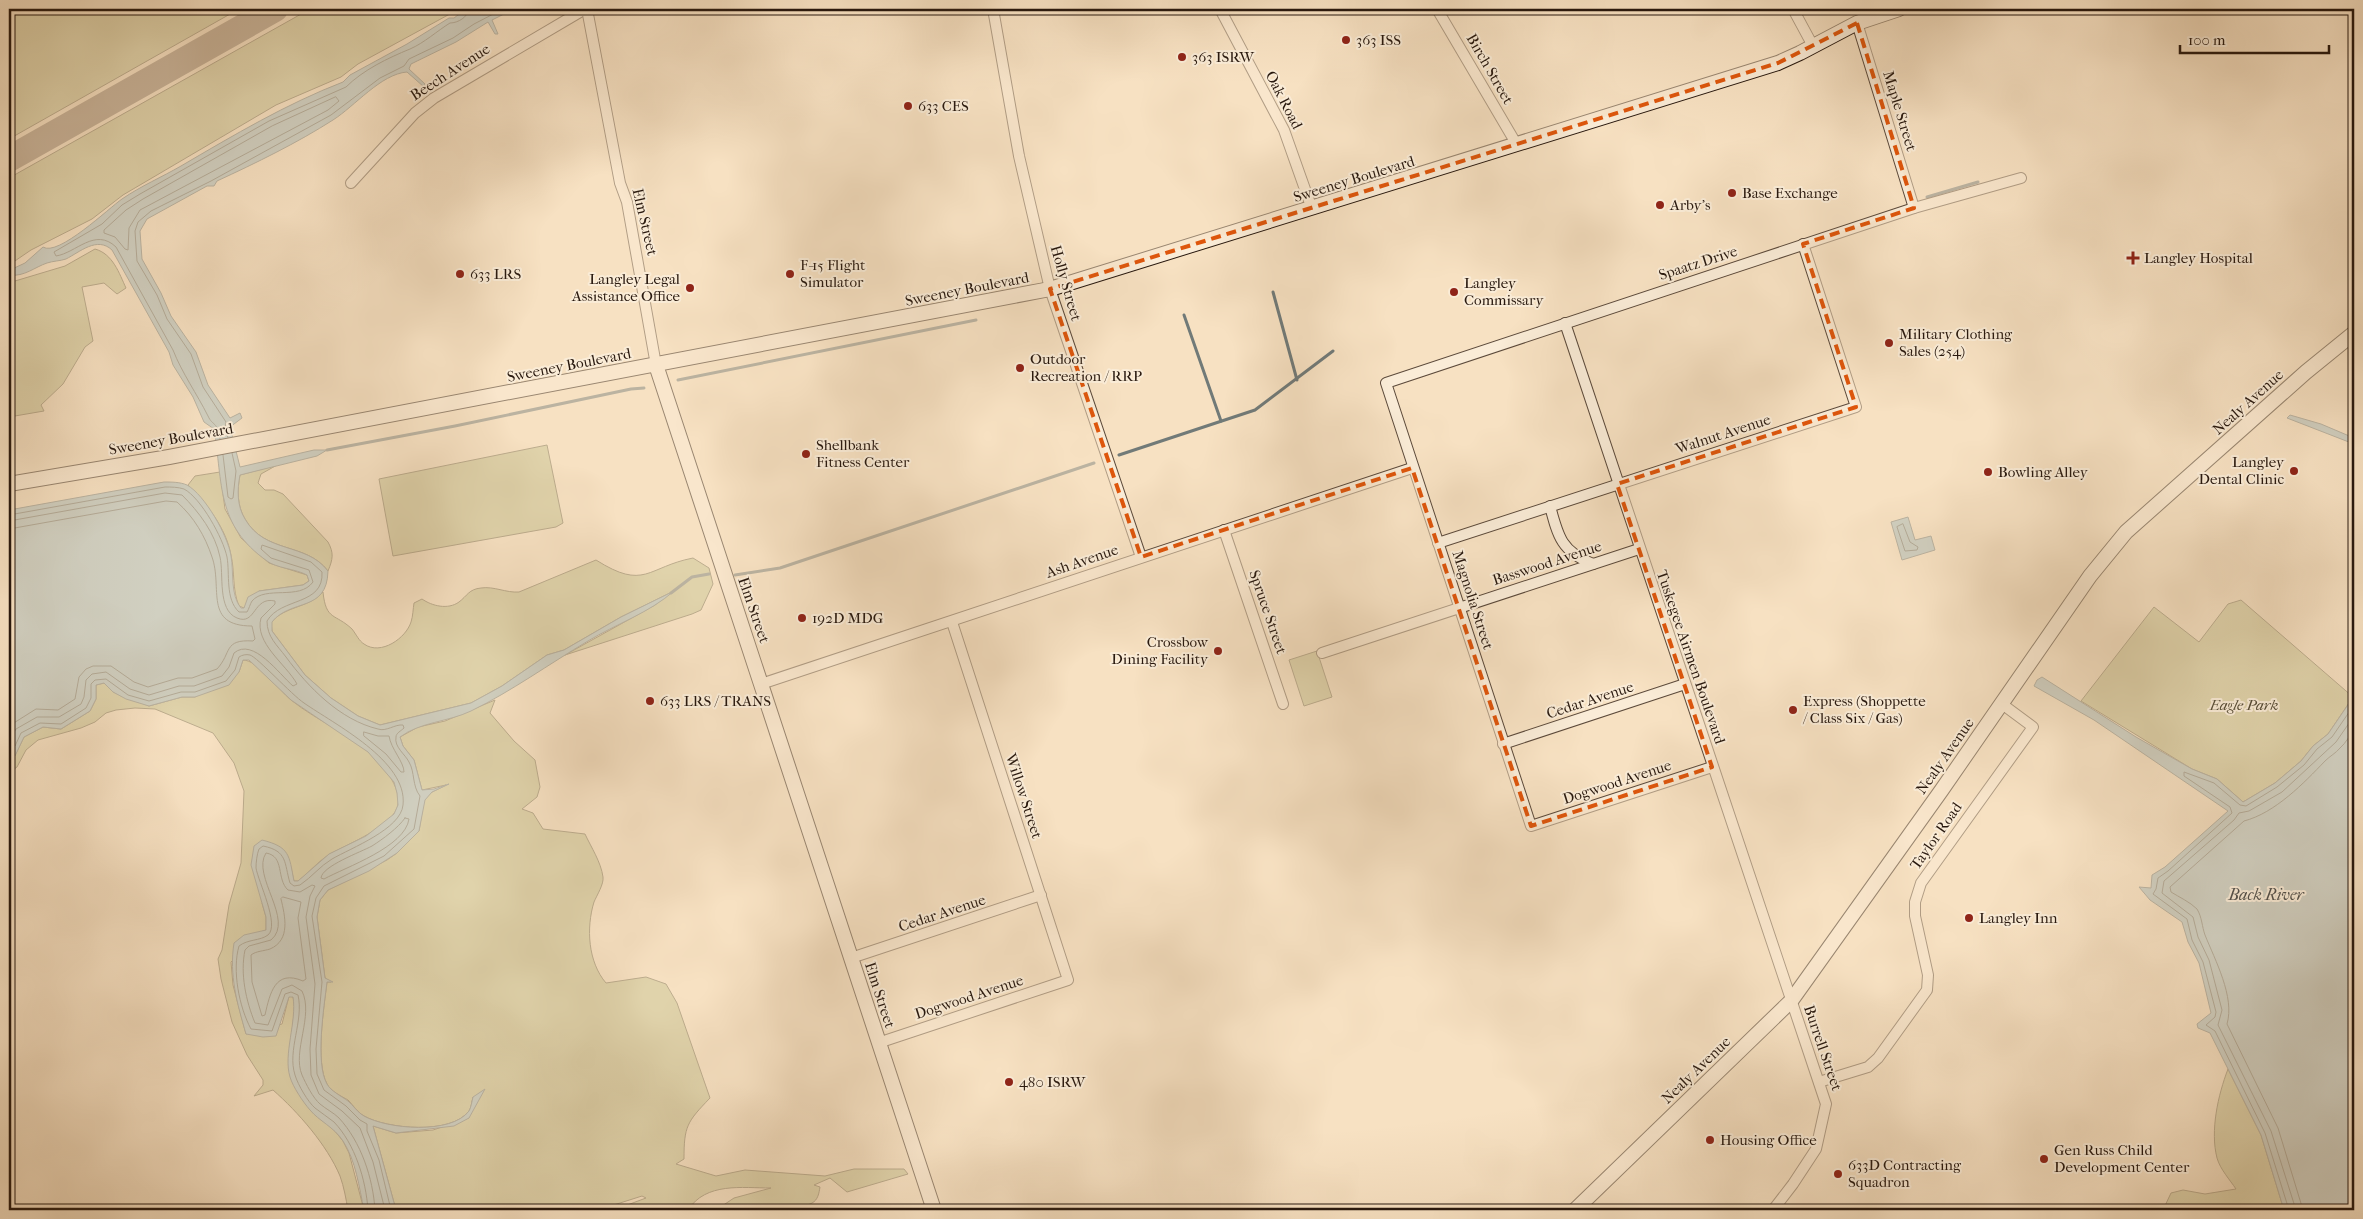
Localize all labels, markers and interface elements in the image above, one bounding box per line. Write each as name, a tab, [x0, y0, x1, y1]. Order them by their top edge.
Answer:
scale bar	[2180, 22, 2329, 54]
place label: 363 ISS	[1356, 31, 1401, 49]
street label: Birch Street	[1463, 31, 1518, 108]
text: 100 m	[2188, 31, 2226, 49]
marker: 363 ISS	[1340, 34, 1352, 46]
street label: Beech Avenue	[407, 39, 494, 104]
place label: 363 ISRW	[1192, 48, 1255, 66]
marker: 363 ISRW	[1176, 51, 1188, 63]
street label: Oak Road	[1262, 68, 1307, 133]
street label: Maple Street	[1879, 69, 1921, 154]
place label: 633 CES	[918, 97, 969, 115]
marker: 633 CES	[902, 100, 914, 112]
street label: Sweeney Boulevard	[1291, 152, 1418, 206]
place label: Base Exchange	[1742, 184, 1838, 202]
street label: Elm Street	[629, 187, 662, 258]
marker: Base Exchange	[1726, 187, 1738, 199]
place label: Arby's	[1669, 196, 1711, 214]
marker: Arby's	[1654, 199, 1666, 211]
street label: Spaatz Drive	[1656, 242, 1740, 284]
street label: Holly Street	[1047, 243, 1086, 324]
place label: Langley Hospital	[2144, 249, 2253, 267]
marker: Langley Hospital	[2126, 251, 2140, 265]
place label: F-15 Flight Simulator	[800, 256, 866, 291]
place label: 633 LRS	[470, 265, 522, 283]
marker: 633 LRS	[454, 268, 466, 280]
marker: F-15 Flight Simulator	[784, 268, 796, 280]
street label: Sweeney Boulevard	[903, 268, 1031, 310]
place label: Langley Legal Assistance Office	[571, 270, 681, 305]
place label: Langley Commissary	[1464, 274, 1544, 309]
marker: Langley Legal Assistance Office	[684, 282, 696, 294]
marker: Langley Commissary	[1448, 286, 1460, 298]
place label: Military Clothing Sales (254)	[1899, 325, 2013, 360]
marker: Military Clothing Sales (254)	[1883, 337, 1895, 349]
street label: Sweeney Boulevard	[505, 344, 633, 386]
place label: Outdoor Recreation / RRP	[1030, 350, 1142, 385]
marker: Outdoor Recreation / RRP	[1014, 362, 1026, 374]
street label: Nealy Avenue	[2209, 365, 2287, 438]
street label: Walnut Avenue	[1672, 410, 1773, 458]
street label: Sweeney Boulevard	[107, 419, 235, 459]
place label: Shellbank Fitness Center	[816, 436, 910, 471]
marker: Shellbank Fitness Center	[800, 448, 812, 460]
place label: Langley Dental Clinic	[2199, 453, 2285, 488]
place label: Bowling Alley	[1998, 463, 2089, 481]
marker: Langley Dental Clinic	[2288, 465, 2300, 477]
marker: Bowling Alley	[1982, 466, 1994, 478]
street label: Basswood Avenue	[1490, 537, 1604, 589]
street label: Ash Avenue	[1043, 540, 1121, 582]
street label: Magnolia Street	[1448, 548, 1498, 652]
street label: Spruce Street	[1245, 568, 1291, 657]
street label: Tuskegee Airmen Boulevard	[1653, 568, 1730, 747]
street label: Elm Street	[734, 575, 774, 646]
place label: 192D MDG	[812, 609, 884, 627]
marker: 192D MDG	[796, 612, 808, 624]
place label: Crossbow Dining Facility	[1111, 633, 1209, 668]
marker: Crossbow Dining Facility	[1212, 645, 1224, 657]
street label: Cedar Avenue	[1544, 677, 1636, 723]
place label: 633 LRS / TRANS	[660, 692, 771, 710]
place label: Express (Shoppette / Class Six / Gas)	[1802, 692, 1926, 727]
marker: 633 LRS / TRANS	[644, 695, 656, 707]
park label: Eagle Park	[2209, 696, 2278, 714]
marker: Express (Shoppette / Class Six / Gas)	[1787, 704, 1799, 716]
street label: Nealy Avenue	[1912, 714, 1978, 798]
street label: Willow Street	[1001, 750, 1046, 841]
street label: Dogwood Avenue	[1560, 756, 1674, 808]
street label: Taylor Road	[1906, 798, 1966, 873]
water label: Back River	[2227, 885, 2305, 904]
street label: Cedar Avenue	[896, 890, 988, 936]
place label: Langley Inn	[1979, 909, 2058, 927]
marker: Langley Inn	[1963, 912, 1975, 924]
street label: Elm Street	[861, 960, 899, 1031]
street label: Dogwood Avenue	[912, 971, 1026, 1023]
street label: Burrell Street	[1800, 1003, 1846, 1094]
street label: Nealy Avenue	[1658, 1032, 1735, 1107]
place label: 480 ISRW	[1019, 1073, 1086, 1091]
marker: 480 ISRW	[1003, 1076, 1015, 1088]
place label: Housing Office	[1720, 1131, 1817, 1149]
marker: Housing Office	[1704, 1134, 1716, 1146]
place label: Gen Russ Child Development Center	[2054, 1141, 2190, 1176]
marker: Gen Russ Child Development Center	[2038, 1153, 2050, 1165]
place label: 633D Contracting Squadron	[1848, 1156, 1962, 1191]
marker: 633D Contracting Squadron	[1832, 1168, 1844, 1180]

